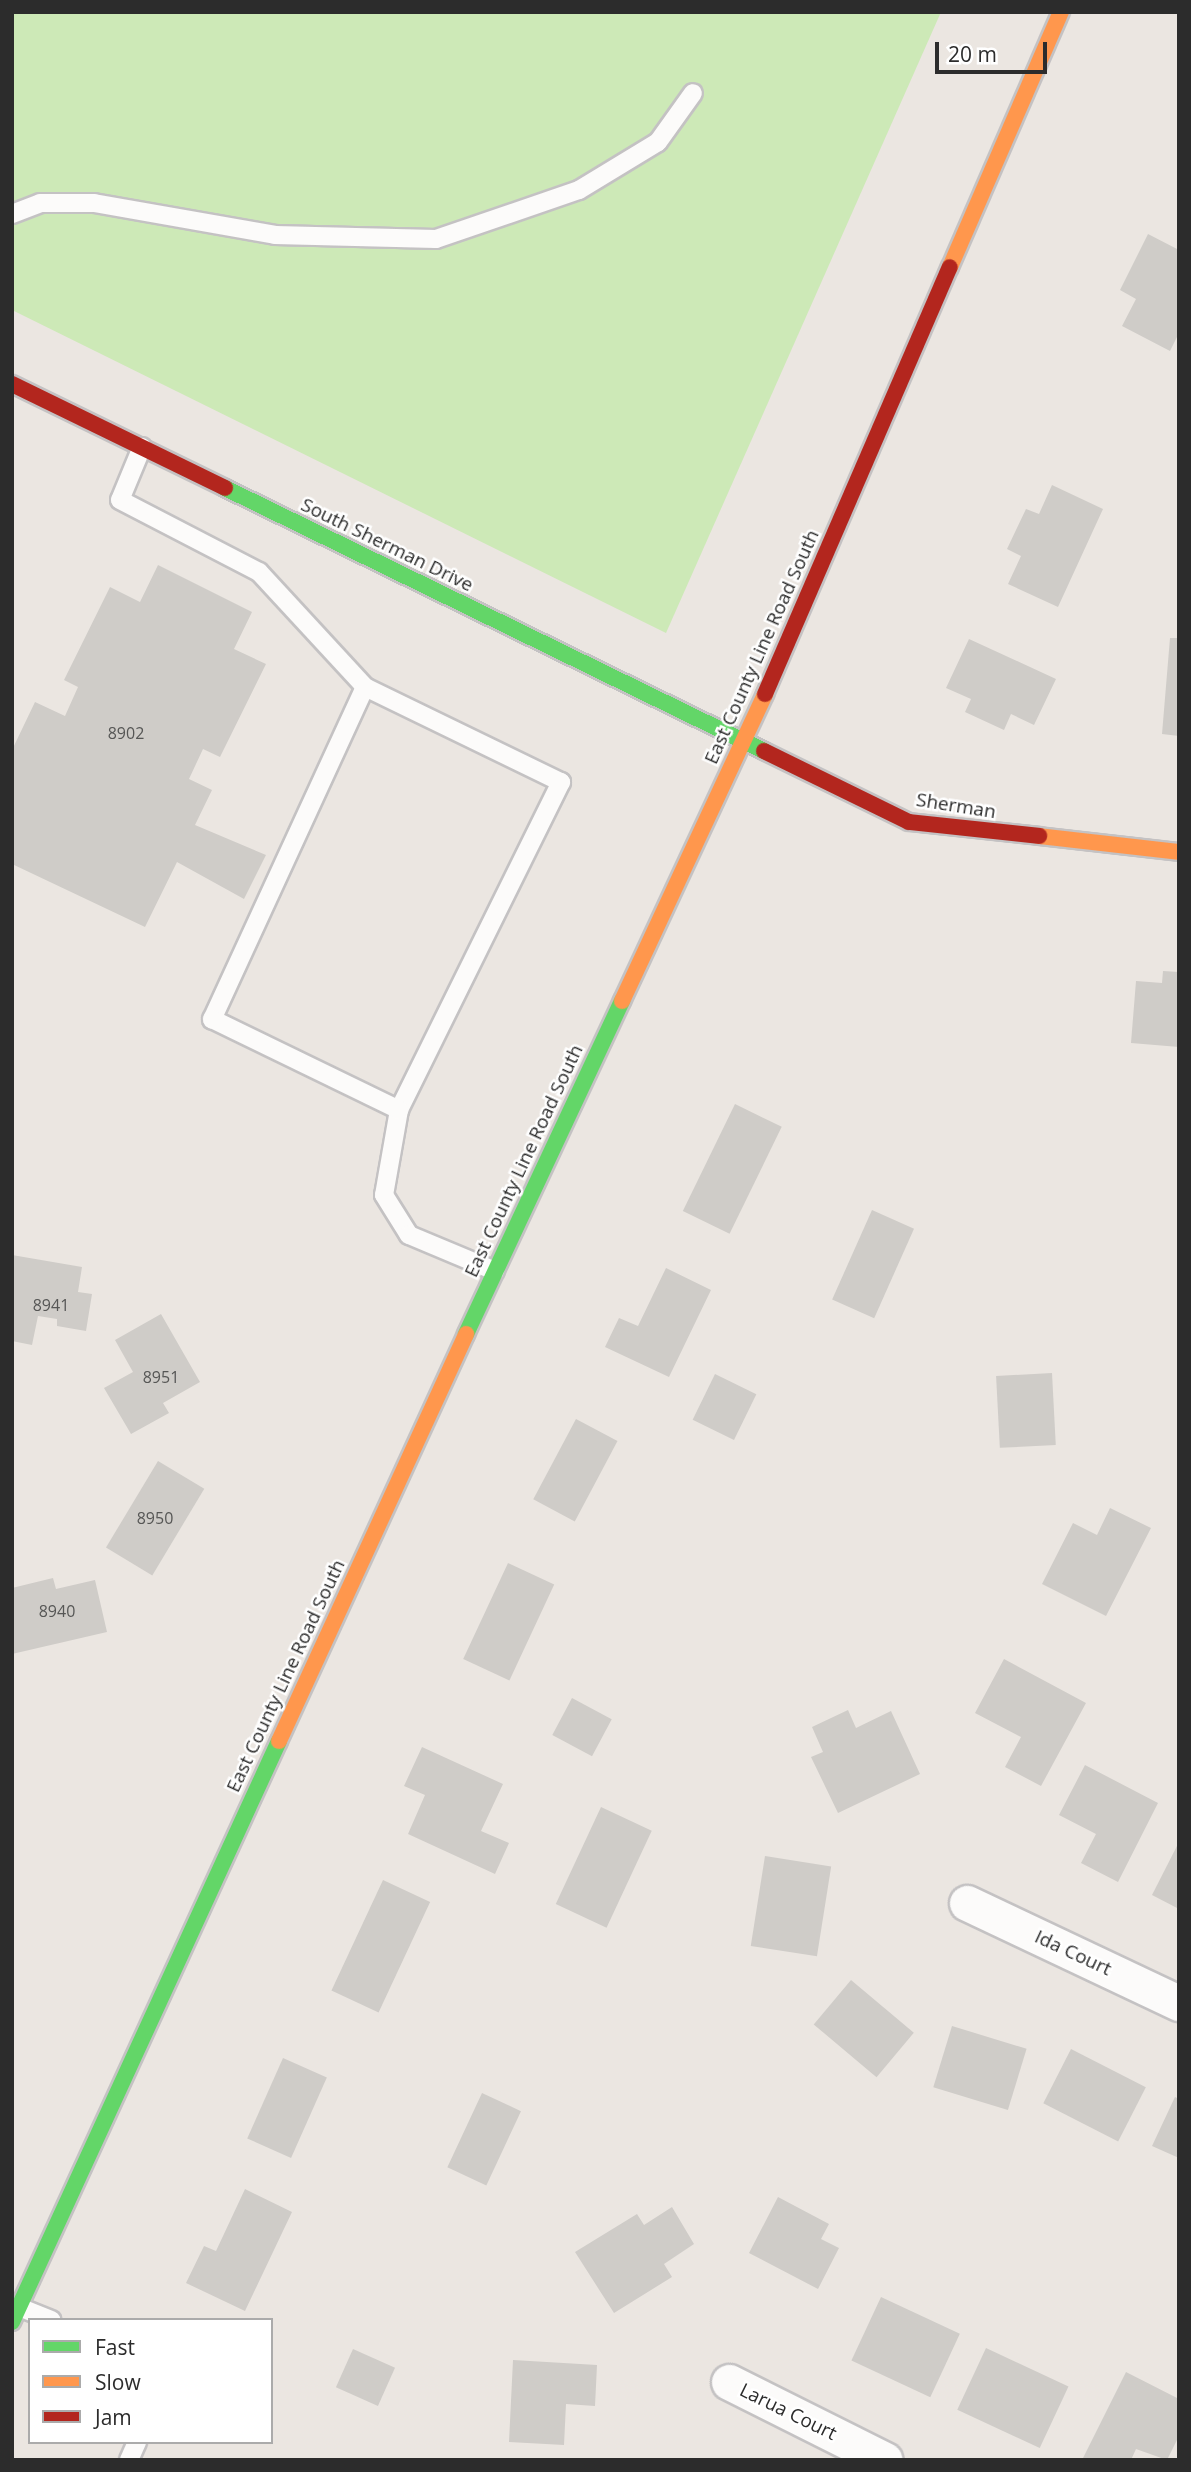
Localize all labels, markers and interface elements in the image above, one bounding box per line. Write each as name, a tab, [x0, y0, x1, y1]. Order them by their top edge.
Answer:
scale bar	[939, 28, 1051, 72]
text: 20 m	[948, 40, 997, 68]
street label: South Sherman Drive	[297, 493, 477, 597]
street label: East County Line Road South	[700, 526, 824, 768]
house number: 8902	[108, 723, 144, 743]
street label: Sherman	[915, 788, 997, 824]
street label: East County Line Road South	[460, 1041, 588, 1281]
house number: 8941	[33, 1295, 69, 1315]
house number: 8951	[143, 1367, 179, 1387]
house number: 8950	[137, 1508, 173, 1528]
street label: East County Line Road South	[222, 1556, 350, 1796]
house number: 8940	[39, 1601, 75, 1621]
street label: Ida Court	[1031, 1925, 1115, 1981]
legend	[28, 2318, 273, 2444]
text: Fast	[95, 2333, 135, 2361]
text: Slow	[95, 2368, 141, 2396]
street label: Larua Court	[736, 2379, 840, 2445]
text: Jam	[95, 2403, 132, 2431]

